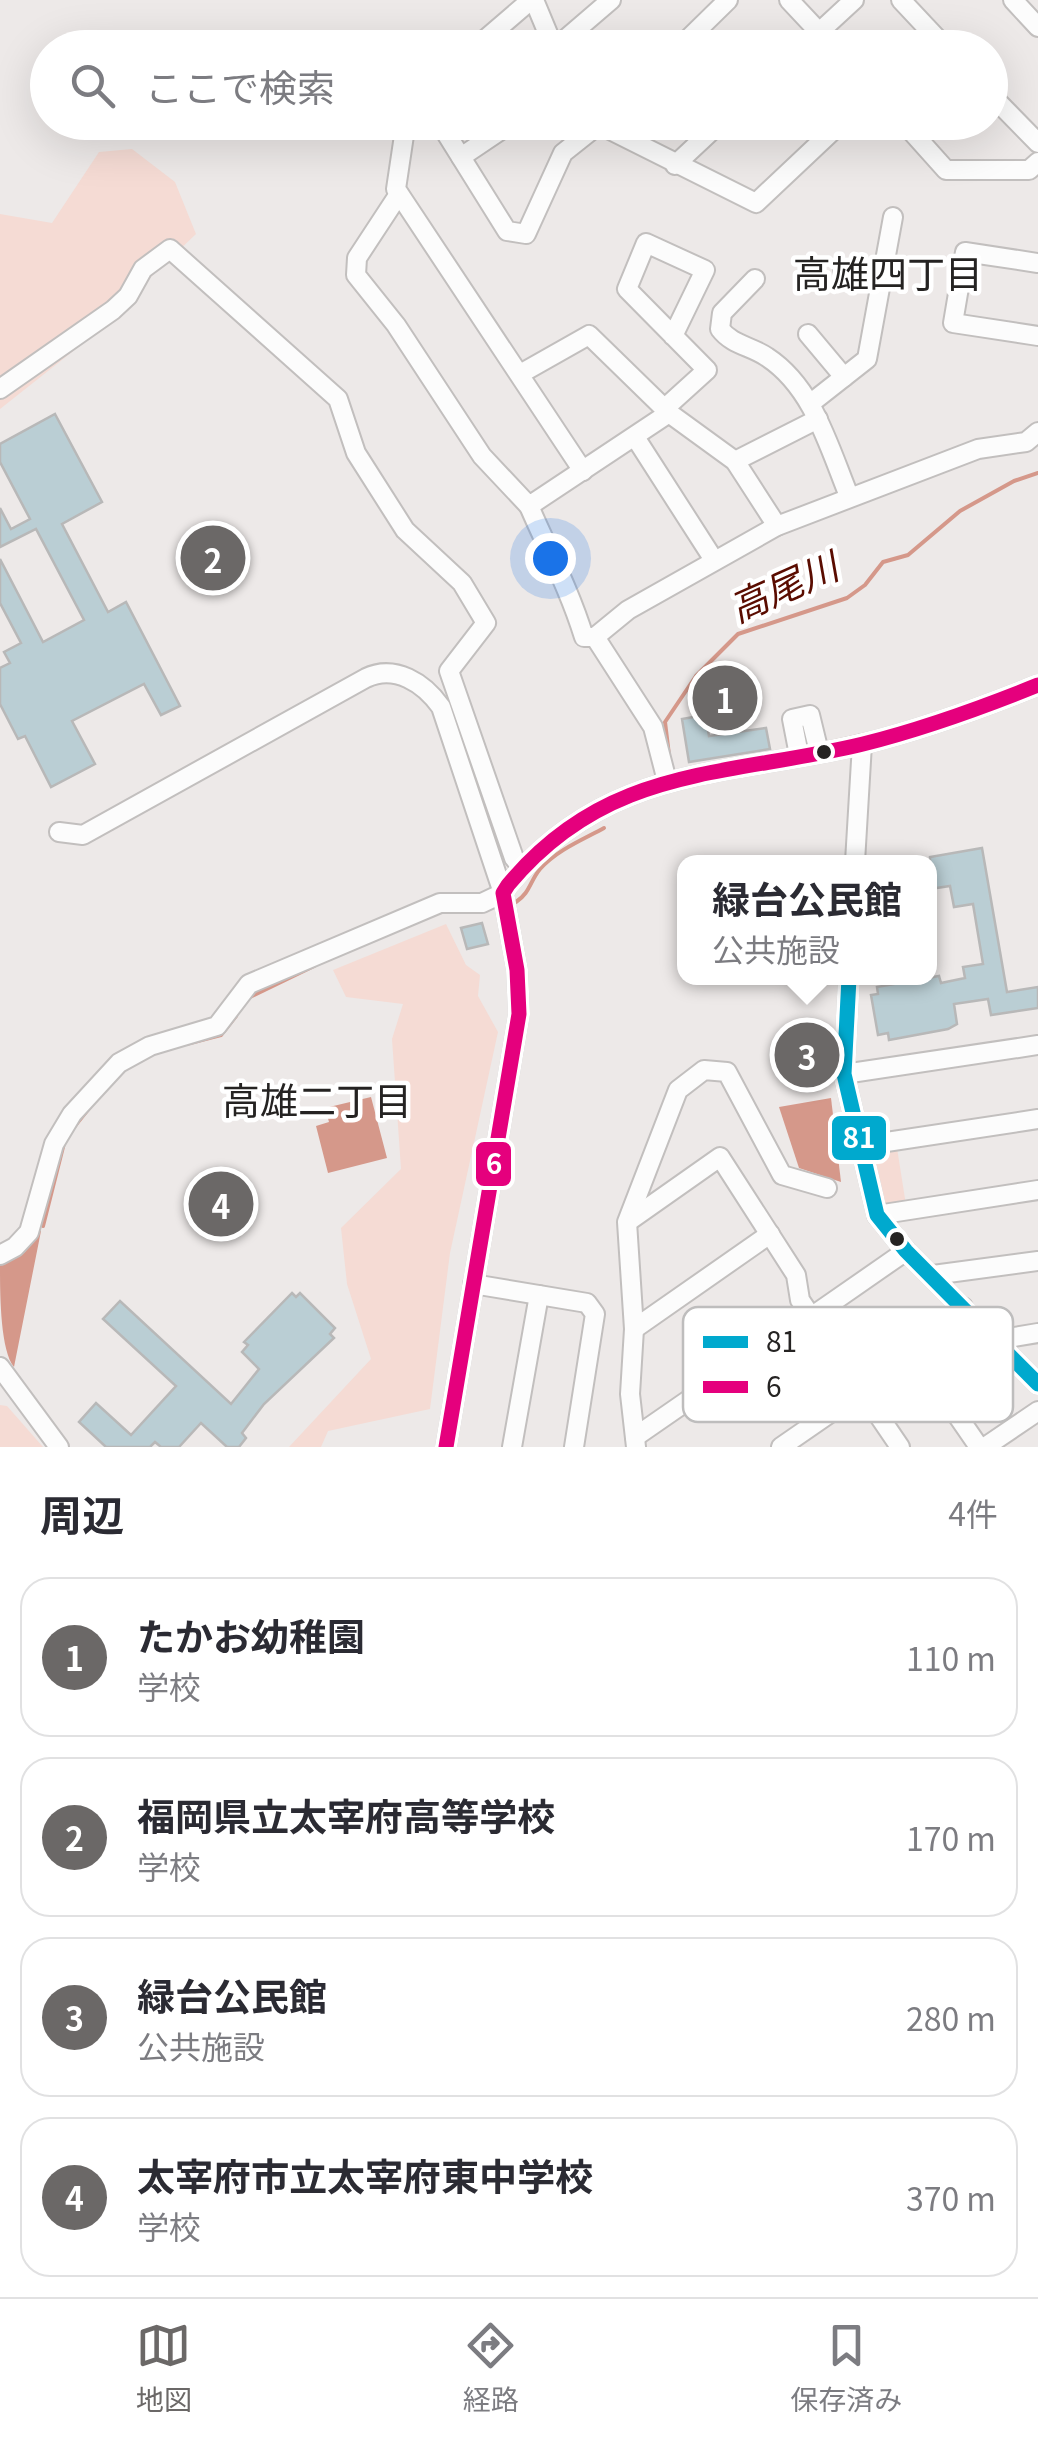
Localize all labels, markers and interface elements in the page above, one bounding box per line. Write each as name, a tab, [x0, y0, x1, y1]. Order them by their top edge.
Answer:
search box	[30, 30, 1008, 140]
icon: search	[65, 58, 120, 113]
text: ここで検索	[145, 58, 335, 113]
district label: 高雄四丁目	[793, 244, 983, 299]
pin: 2	[180, 520, 246, 596]
your location	[525, 533, 576, 584]
water label: 高尾川	[719, 535, 849, 633]
pin: 1	[692, 660, 758, 736]
unlabelled marker	[814, 742, 834, 762]
popup	[677, 855, 937, 985]
text: 緑台公民館	[712, 870, 902, 925]
text: 公共施設	[712, 925, 840, 971]
pin: 3	[774, 1018, 840, 1092]
district label: 高雄二丁目	[222, 1071, 412, 1126]
line badge: 81	[830, 1114, 888, 1162]
text: 81	[842, 1116, 876, 1156]
line badge: 6	[474, 1140, 513, 1188]
text: 6	[486, 1142, 502, 1182]
pin: 4	[188, 1166, 254, 1242]
unlabelled marker	[887, 1229, 907, 1249]
legend	[683, 1307, 1013, 1422]
text: 81	[766, 1320, 797, 1360]
text: 6	[766, 1365, 782, 1405]
text: 周辺	[40, 1482, 124, 1543]
text: 4件	[948, 1489, 998, 1535]
text: たかお幼稚園	[137, 1607, 365, 1662]
text: 1	[65, 1634, 84, 1680]
text: 110 m	[906, 1634, 996, 1680]
text: 学校	[137, 1662, 201, 1708]
text: 福岡県立太宰府高等学校	[137, 1787, 555, 1842]
text: 2	[65, 1814, 84, 1860]
text: 170 m	[906, 1814, 996, 1860]
text: 学校	[137, 1842, 201, 1888]
text: 緑台公民館	[137, 1967, 327, 2022]
text: 3	[65, 1994, 84, 2040]
text: 280 m	[906, 1994, 996, 2040]
text: 公共施設	[137, 2022, 265, 2068]
text: 太宰府市立太宰府東中学校	[137, 2147, 593, 2202]
text: 4	[65, 2174, 84, 2220]
text: 370 m	[906, 2174, 996, 2220]
text: 学校	[137, 2202, 201, 2248]
tab: 地図	[136, 2318, 192, 2418]
tab: 経路	[463, 2318, 519, 2418]
tab: 保存済み	[790, 2318, 902, 2418]

